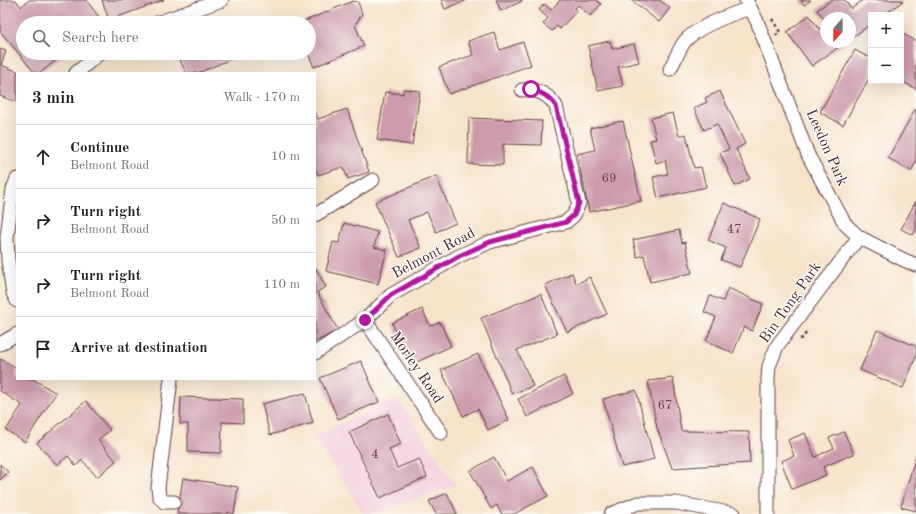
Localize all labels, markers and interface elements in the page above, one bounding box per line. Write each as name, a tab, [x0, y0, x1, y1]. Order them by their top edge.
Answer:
north arrow	[820, 12, 856, 48]
map controls	[868, 12, 904, 84]
button: +	[868, 12, 904, 48]
search box	[16, 16, 316, 60]
icon: search	[30, 27, 52, 49]
text: Search here	[62, 31, 139, 46]
button: −	[868, 48, 904, 84]
route start	[522, 80, 540, 98]
text: 3 min	[32, 90, 75, 107]
text: Walk · 170 m	[223, 91, 300, 104]
street label: Leedon Park	[802, 107, 850, 189]
text: Continue	[70, 141, 129, 156]
icon: ahead	[32, 146, 54, 168]
text: 10 m	[271, 150, 300, 163]
text: Belmont Road	[70, 159, 149, 172]
house number: 69	[601, 172, 617, 185]
text: Turn right	[70, 205, 141, 220]
icon: right	[32, 210, 54, 232]
text: 50 m	[271, 214, 300, 227]
text: Belmont Road	[70, 223, 149, 236]
house number: 47	[726, 223, 742, 236]
street label: Belmont Road	[390, 226, 478, 282]
street label: Bin Tong Park	[758, 260, 825, 346]
text: Turn right	[70, 269, 141, 284]
icon: right	[32, 274, 54, 296]
text: 110 m	[263, 278, 300, 291]
text: Belmont Road	[70, 287, 149, 300]
route end	[356, 311, 374, 329]
street label: Morley Road	[387, 330, 445, 407]
icon: arrive	[32, 338, 54, 360]
text: Arrive at destination	[70, 341, 208, 356]
house number: 67	[657, 399, 673, 412]
house number: 4	[371, 448, 379, 461]

